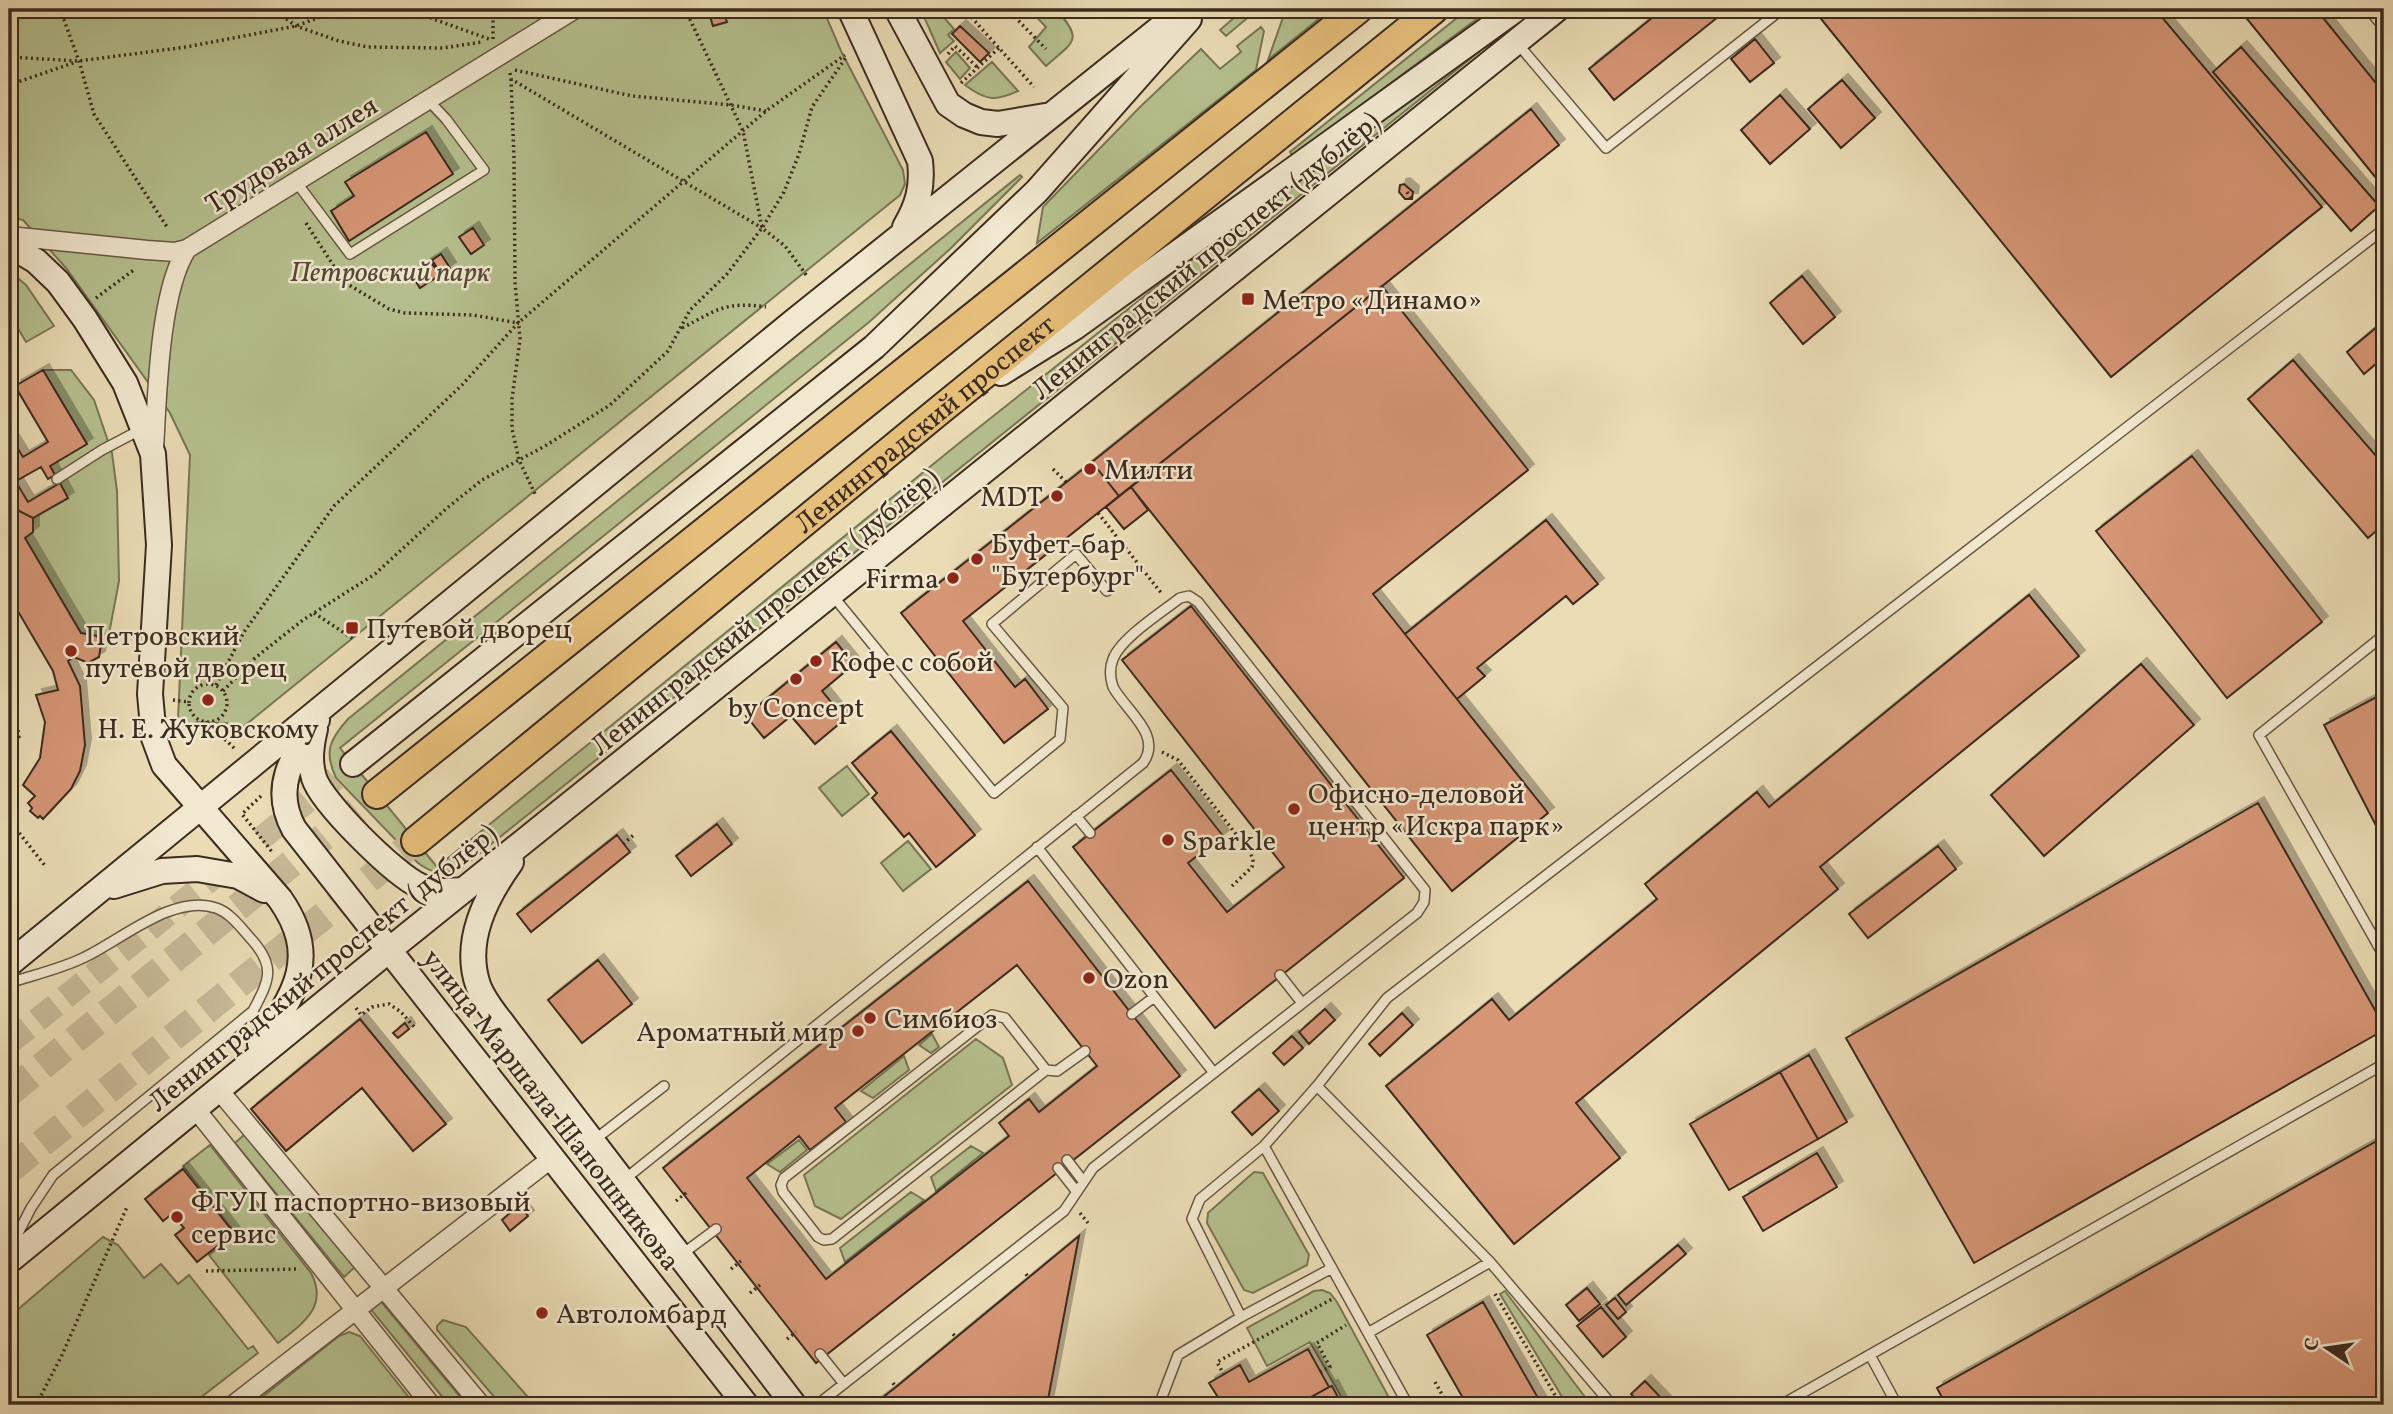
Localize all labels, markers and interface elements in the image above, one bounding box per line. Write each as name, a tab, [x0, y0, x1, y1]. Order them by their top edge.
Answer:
street label: Трудовая аллея	[199, 87, 386, 225]
street label: Ленинградский проспект (дублёр)	[1024, 104, 1389, 410]
park label: Петровский парк	[290, 254, 490, 293]
place label: Метро «Динамо»	[1262, 282, 1482, 321]
marker: Метро «Динамо»	[1240, 291, 1256, 307]
street label: Ленинградский проспект	[787, 307, 1065, 544]
place label: Милти	[1104, 452, 1193, 491]
street label: Ленинградский проспект (дублёр)	[583, 460, 948, 766]
marker: Милти	[1082, 461, 1098, 477]
place label: MDT	[980, 479, 1043, 518]
marker: MDT	[1049, 488, 1065, 504]
place label: Буфет-бар "Бутербург"	[991, 526, 1144, 597]
marker: Буфет-бар "Бутербург"	[969, 551, 985, 567]
place label: Firma	[865, 561, 939, 600]
marker: Firma	[945, 570, 961, 586]
place label: Путевой дворец	[366, 611, 572, 650]
place label: Петровский путевой дворец	[85, 618, 287, 689]
marker: Путевой дворец	[344, 620, 360, 636]
marker: Петровский путевой дворец	[63, 643, 79, 659]
place label: Кофе с собой	[830, 644, 994, 683]
marker: Кофе с собой	[808, 653, 824, 669]
marker: by Concept	[788, 671, 804, 687]
place label: by Concept	[728, 690, 864, 729]
marker: Н. Е. Жуковскому	[200, 692, 216, 708]
place label: Н. Е. Жуковскому	[97, 711, 319, 750]
place label: Офисно-деловой центр «Искра парк»	[1308, 776, 1564, 847]
marker: Офисно-деловой центр «Искра парк»	[1286, 801, 1302, 817]
street label: Ленинградский проспект (дублёр)	[141, 816, 506, 1122]
place label: Sparkle	[1182, 823, 1276, 862]
marker: Sparkle	[1160, 832, 1176, 848]
street label: улица Маршала Шапошникова	[412, 941, 688, 1280]
place label: Ozon	[1103, 961, 1169, 1000]
marker: Ozon	[1081, 970, 1097, 986]
place label: Симбиоз	[884, 1001, 997, 1040]
marker: Симбиоз	[862, 1010, 878, 1026]
place label: Ароматный мир	[636, 1014, 844, 1053]
marker: Ароматный мир	[850, 1023, 866, 1039]
place label: ФГУП паспортно-визовый сервис	[191, 1184, 531, 1255]
marker: ФГУП паспортно-визовый сервис	[169, 1209, 185, 1225]
place label: Автоломбард	[556, 1296, 727, 1335]
marker: Автоломбард	[534, 1305, 550, 1321]
north arrow	[2292, 1312, 2362, 1382]
text: С	[2298, 1336, 2326, 1354]

